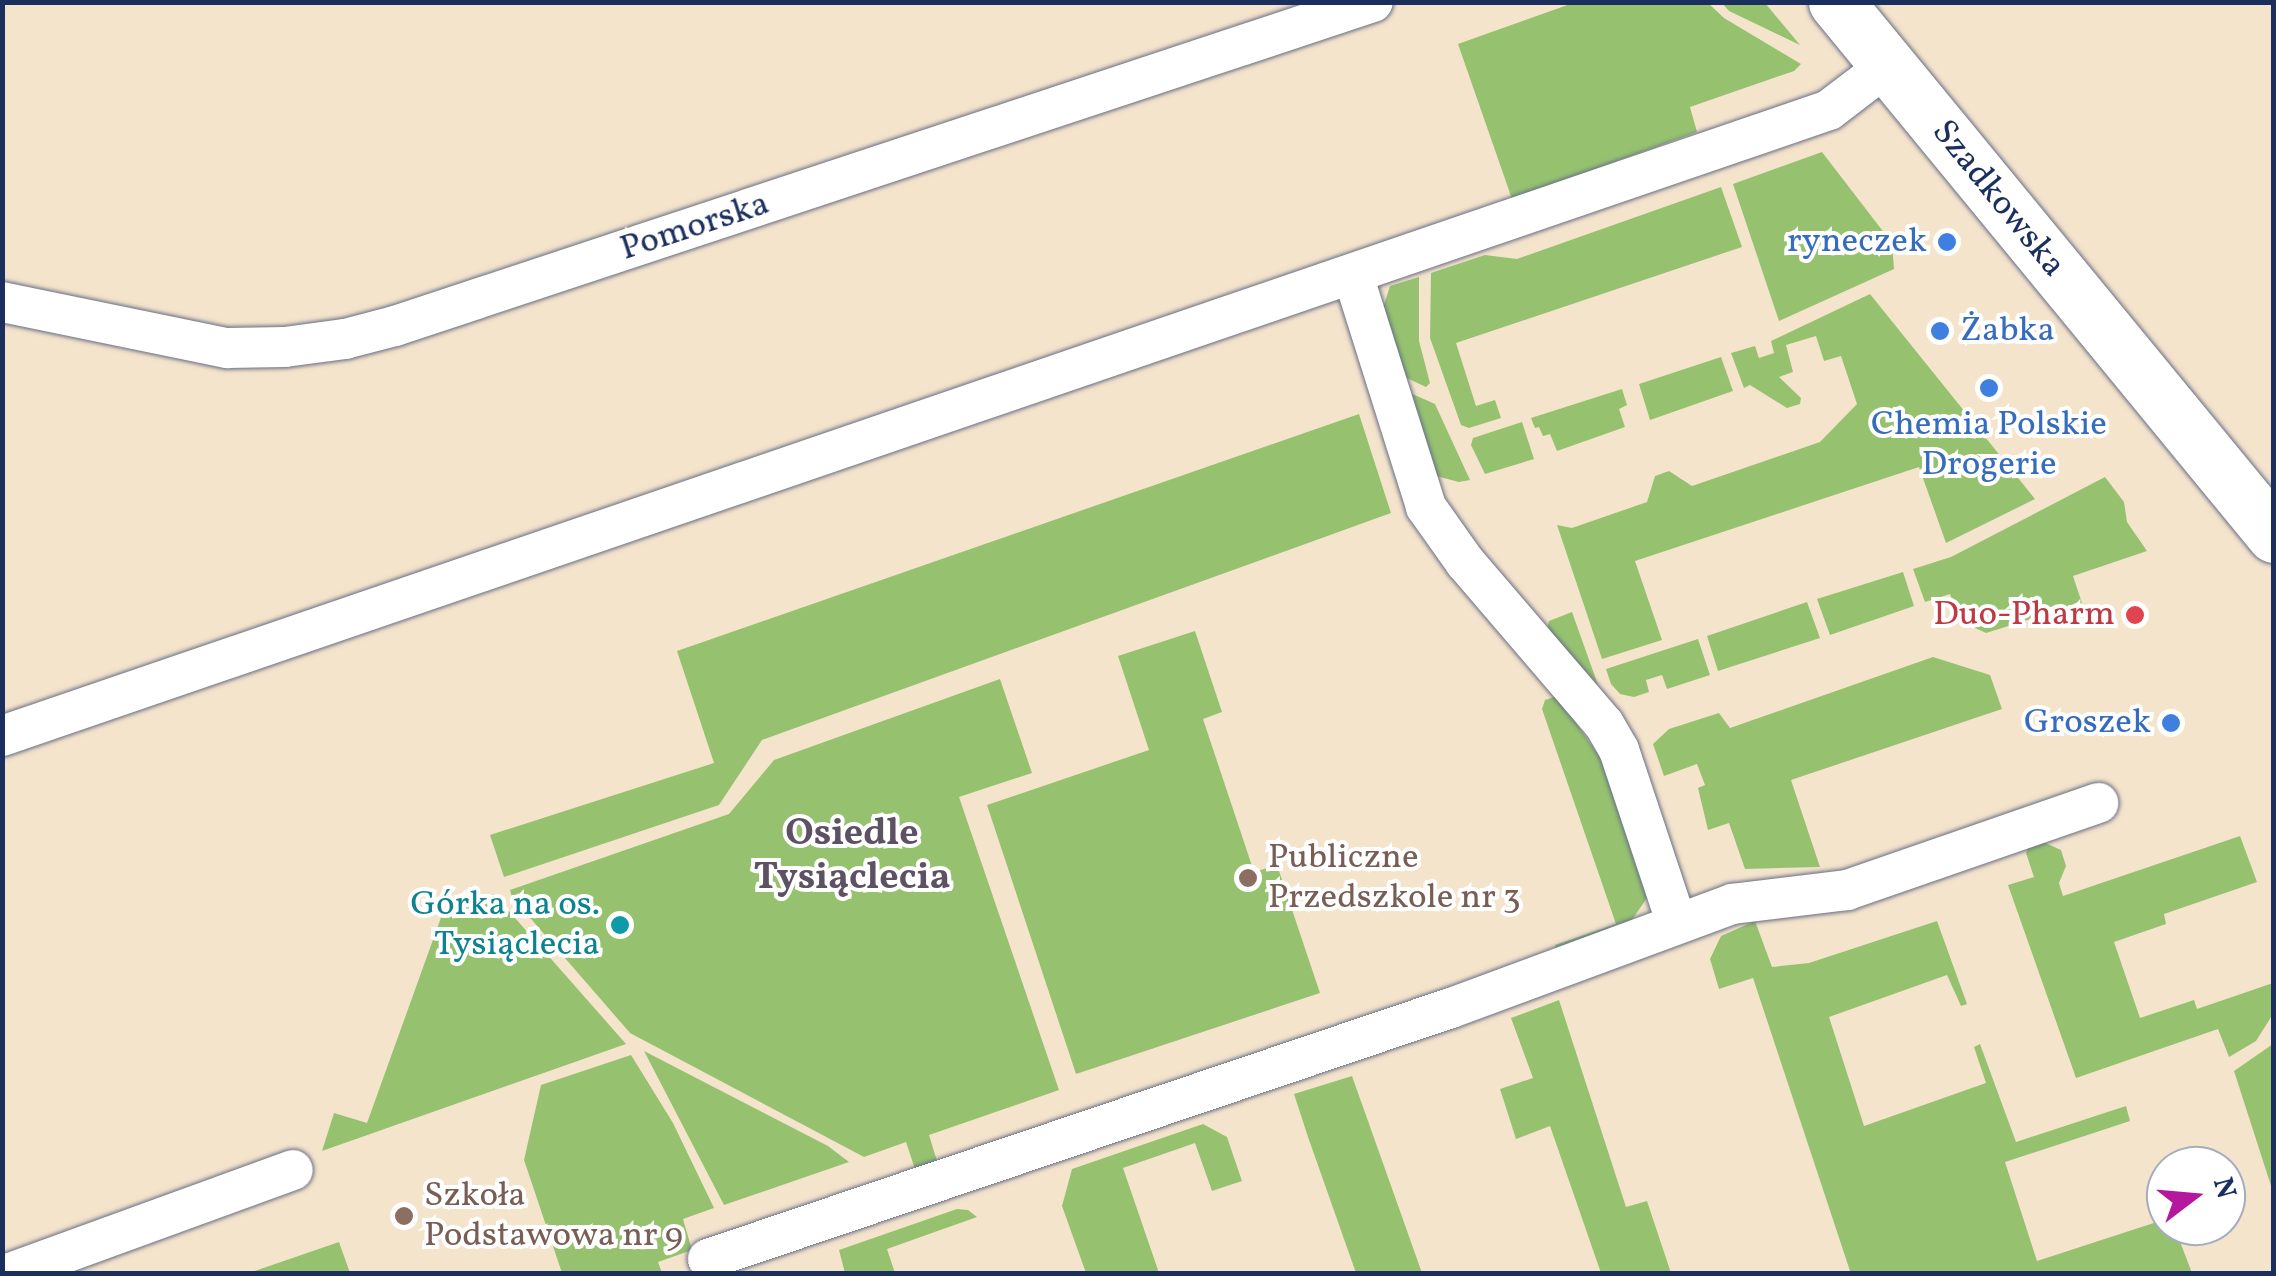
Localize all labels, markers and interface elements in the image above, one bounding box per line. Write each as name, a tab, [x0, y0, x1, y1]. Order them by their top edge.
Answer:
street label: Szadkowska	[1922, 112, 2074, 286]
street label: Pomorska	[615, 183, 775, 271]
place label: ryneczek	[1787, 221, 1927, 263]
marker: ryneczek	[1936, 231, 1958, 253]
place label: Żabka	[1960, 310, 2055, 352]
marker: Żabka	[1929, 320, 1951, 342]
marker: Chemia Polskie Drogerie	[1978, 377, 2000, 399]
place label: Chemia Polskie Drogerie	[1871, 404, 2107, 486]
place label: Duo-Pharm	[1933, 594, 2115, 636]
marker: Duo-Pharm	[2124, 604, 2146, 626]
place label: Groszek	[2024, 702, 2151, 744]
marker: Groszek	[2160, 712, 2182, 734]
district label: Osiedle Tysiąclecia	[753, 812, 951, 902]
place label: Publiczne Przedszkole nr 3	[1268, 837, 1521, 919]
marker: Publiczne Przedszkole nr 3	[1237, 867, 1259, 889]
place label: Górka na os. Tysiąclecia	[410, 884, 600, 966]
marker: Górka na os. Tysiąclecia	[609, 914, 631, 936]
north arrow	[2146, 1146, 2246, 1246]
text: N	[2202, 1173, 2245, 1203]
place label: Szkoła Podstawowa nr 9	[424, 1175, 683, 1257]
marker: Szkoła Podstawowa nr 9	[393, 1205, 415, 1227]

